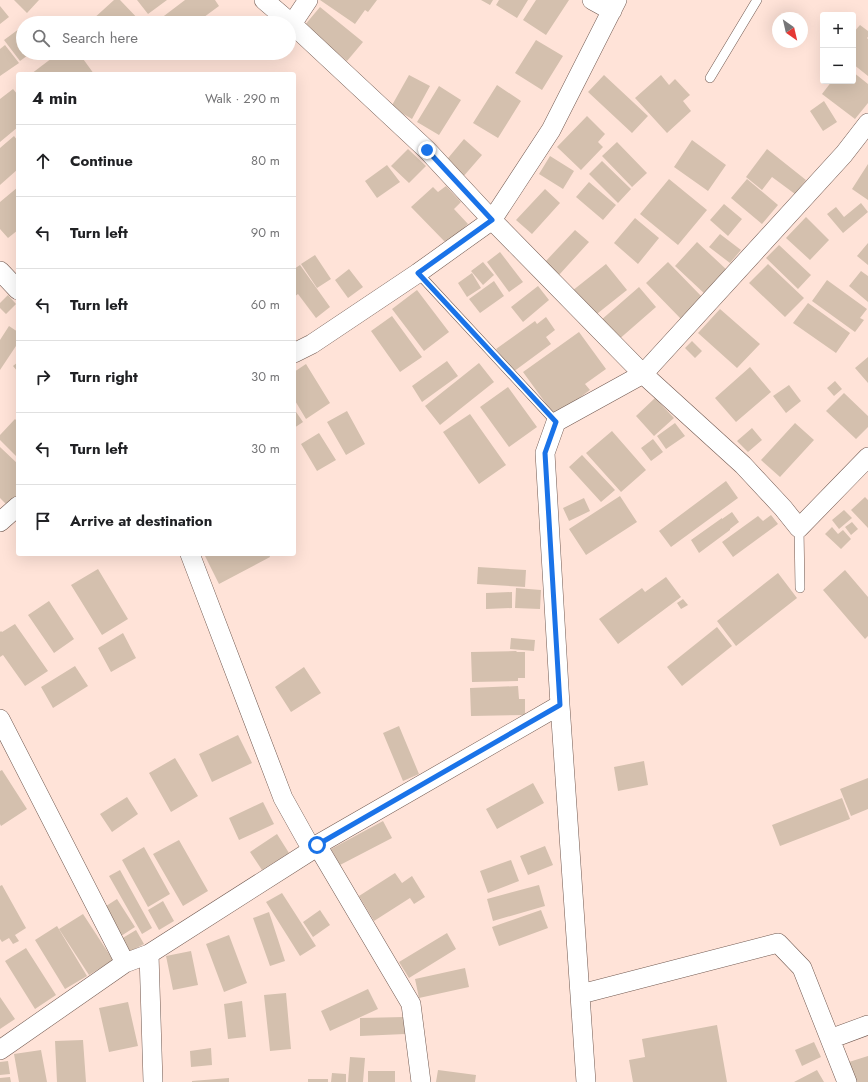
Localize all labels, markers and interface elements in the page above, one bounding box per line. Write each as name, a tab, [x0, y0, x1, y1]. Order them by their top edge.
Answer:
north arrow	[772, 12, 808, 48]
map controls	[820, 12, 856, 84]
button: +	[820, 12, 856, 48]
search box	[16, 16, 296, 60]
icon: search	[30, 27, 52, 49]
text: Search here	[62, 27, 138, 49]
button: −	[820, 48, 856, 84]
text: 4 min	[32, 86, 77, 110]
text: Walk · 290 m	[205, 89, 280, 108]
route end	[418, 141, 436, 159]
icon: ahead	[32, 150, 54, 172]
text: Continue	[70, 150, 133, 172]
text: 80 m	[251, 151, 280, 170]
icon: left	[32, 222, 54, 244]
text: Turn left	[70, 222, 128, 244]
text: 90 m	[251, 223, 280, 242]
icon: left	[32, 294, 54, 316]
text: Turn left	[70, 294, 128, 316]
text: 60 m	[251, 295, 280, 314]
icon: right	[32, 366, 54, 388]
text: Turn right	[70, 366, 138, 388]
text: 30 m	[251, 367, 280, 386]
icon: left	[32, 438, 54, 460]
text: Turn left	[70, 438, 128, 460]
text: 30 m	[251, 439, 280, 458]
icon: arrive	[32, 510, 54, 532]
text: Arrive at destination	[70, 510, 212, 532]
route start	[308, 836, 326, 854]

